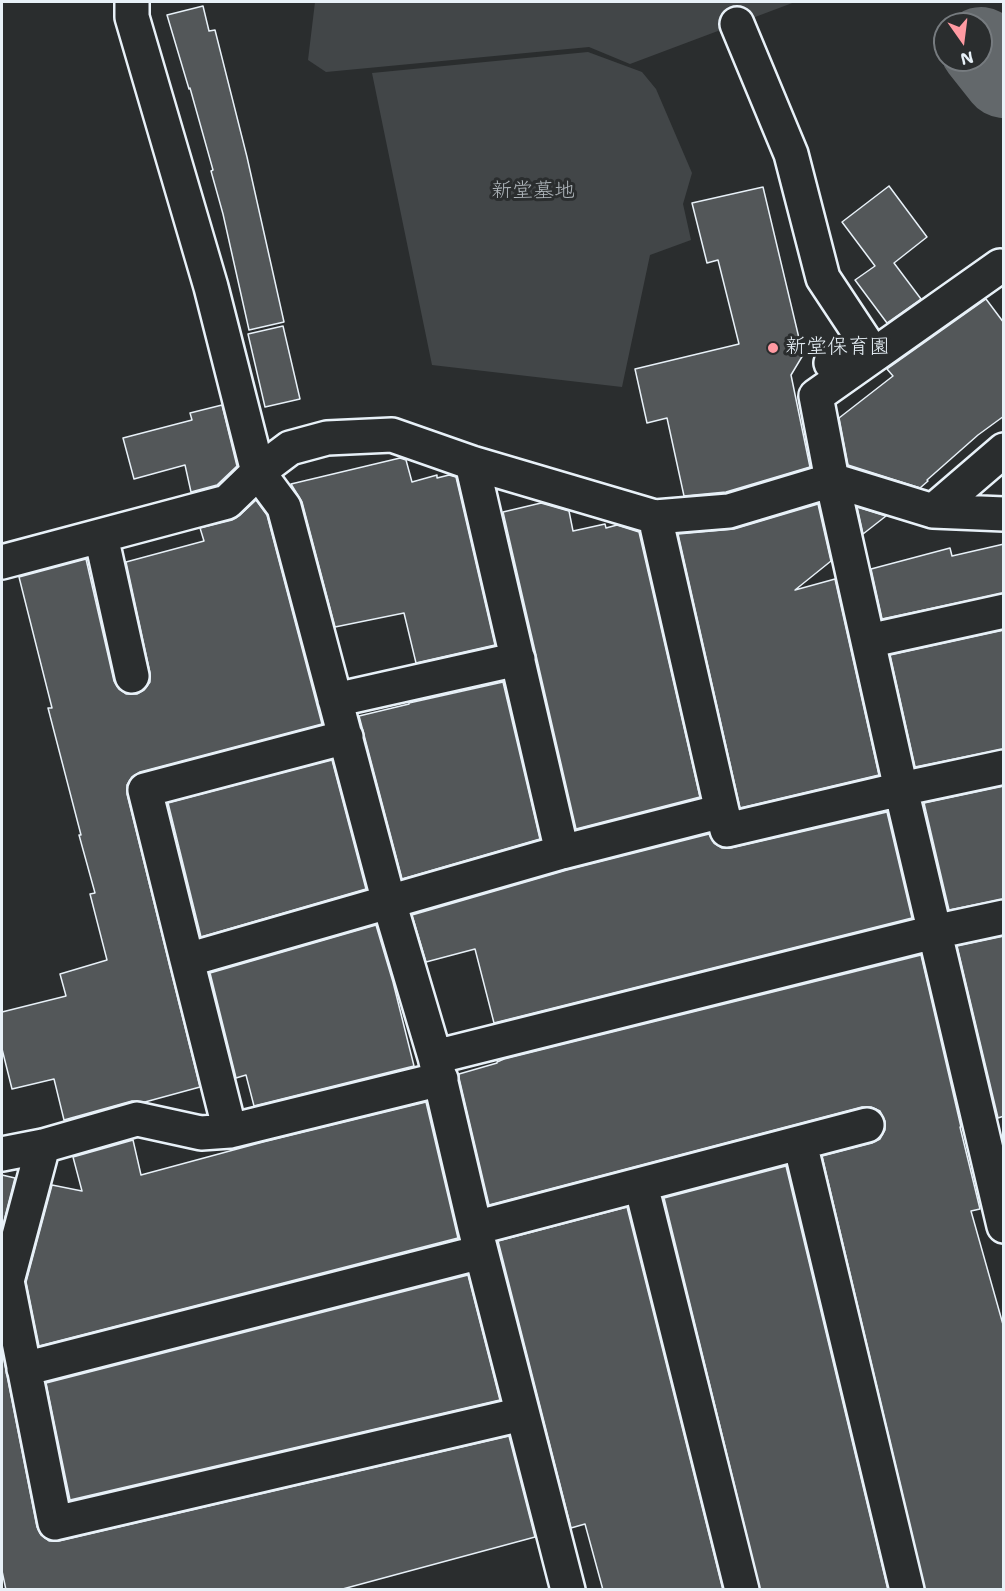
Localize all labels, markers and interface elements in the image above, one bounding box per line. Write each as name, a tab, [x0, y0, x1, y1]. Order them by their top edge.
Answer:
north arrow	[933, 12, 993, 72]
text: N	[958, 46, 976, 70]
park label: 新堂墓地	[491, 179, 575, 205]
place label: 新堂保育園	[785, 335, 890, 361]
marker: 新堂保育園	[766, 341, 780, 355]

